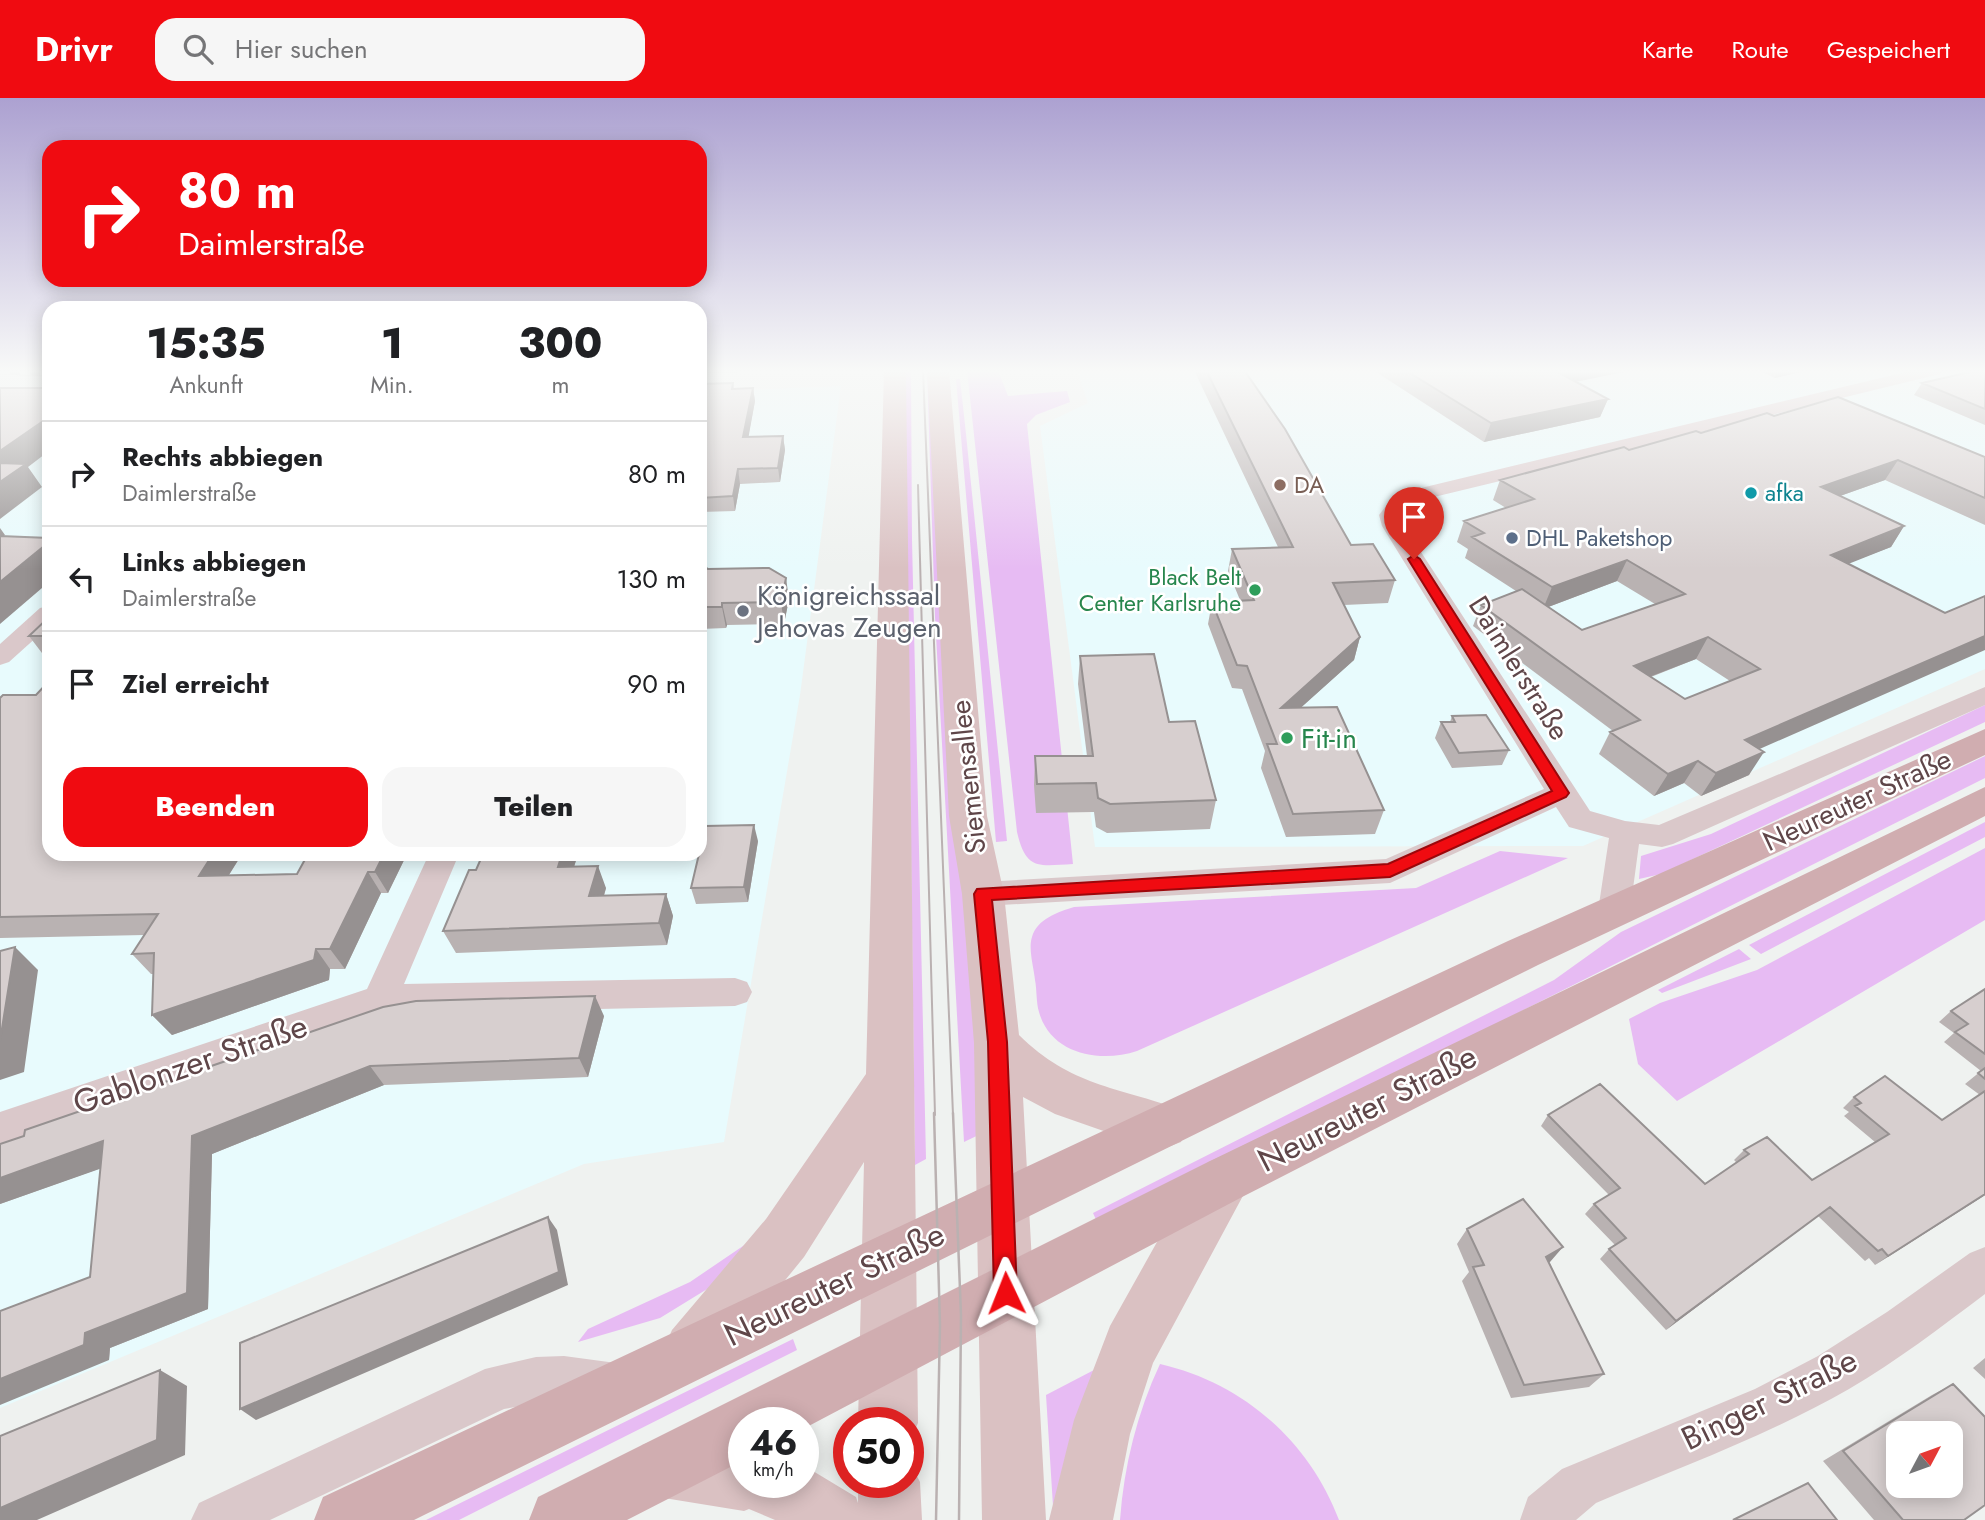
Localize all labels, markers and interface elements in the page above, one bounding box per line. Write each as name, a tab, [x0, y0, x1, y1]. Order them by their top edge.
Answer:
search box	[155, 18, 645, 81]
text: Drivr	[35, 26, 113, 73]
icon: search	[179, 30, 217, 68]
text: Hier suchen	[235, 30, 368, 68]
text: Karte	[1642, 32, 1693, 67]
text: Route	[1731, 32, 1789, 67]
text: Gespeichert	[1827, 32, 1950, 67]
text: 80 m	[178, 156, 296, 226]
icon: right	[63, 168, 154, 259]
text: Daimlerstraße	[178, 221, 365, 267]
text: 15:35	[147, 313, 266, 374]
text: 1	[381, 313, 403, 374]
text: 300	[518, 313, 602, 374]
text: Ankunft	[169, 368, 243, 402]
text: Min.	[370, 368, 414, 402]
text: m	[551, 368, 569, 402]
text: Rechts abbiegen	[122, 438, 323, 476]
icon: right	[63, 455, 101, 493]
text: 80 m	[628, 455, 686, 493]
place label: DA	[1294, 468, 1325, 502]
text: Daimlerstraße	[122, 476, 256, 510]
place label: afka	[1765, 476, 1804, 510]
marker: DA	[1272, 477, 1288, 493]
marker: afka	[1743, 485, 1759, 501]
pin	[1384, 487, 1444, 559]
icon: arrive	[1395, 498, 1433, 536]
place label: DHL Paketshop	[1526, 521, 1672, 555]
marker: DHL Paketshop	[1504, 530, 1520, 546]
text: Links abbiegen	[122, 543, 306, 581]
icon: left	[63, 560, 101, 598]
text: 130 m	[616, 560, 686, 598]
place label: Black Belt Center Karlsruhe	[1079, 560, 1241, 620]
place label: Königreichssaal Jehovas Zeugen	[753, 575, 942, 648]
text: Daimlerstraße	[122, 581, 256, 615]
marker: Black Belt Center Karlsruhe	[1247, 582, 1263, 598]
street label: Daimlerstraße	[1458, 588, 1580, 748]
marker: Königreichssaal Jehovas Zeugen	[735, 603, 751, 619]
icon: arrive	[63, 665, 101, 703]
text: Ziel erreicht	[122, 665, 269, 703]
text: 90 m	[627, 665, 686, 703]
street label: Siemensallee	[940, 698, 996, 856]
place label: Fit-in	[1301, 718, 1357, 759]
marker: Fit-in	[1279, 730, 1295, 746]
street label: Neureuter Straße	[1756, 738, 1958, 862]
button: Beenden	[63, 767, 368, 847]
button: Teilen	[382, 767, 686, 847]
street label: Gablonzer Straße	[67, 1002, 313, 1126]
street label: Neureuter Straße	[1249, 1033, 1485, 1183]
street label: Neureuter Straße	[716, 1210, 952, 1358]
position arrow	[969, 1256, 1043, 1330]
street label: Binger Straße	[1673, 1336, 1865, 1462]
speed limit sign: 50	[833, 1407, 924, 1498]
text: 46	[750, 1418, 797, 1468]
north arrow	[1886, 1421, 1964, 1498]
map controls	[1886, 1421, 1963, 1498]
text: km/h	[753, 1457, 794, 1483]

